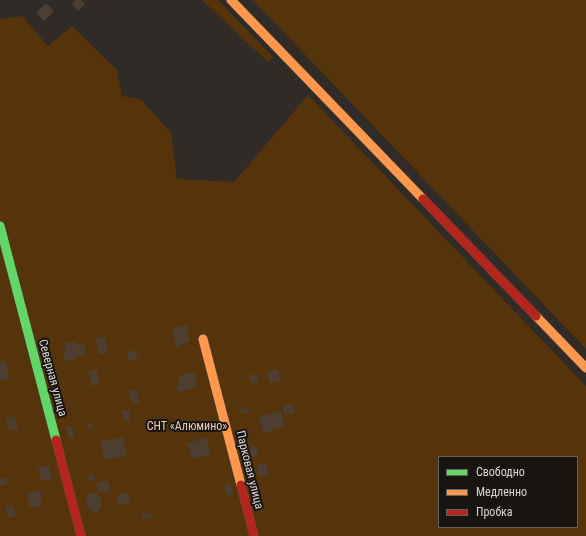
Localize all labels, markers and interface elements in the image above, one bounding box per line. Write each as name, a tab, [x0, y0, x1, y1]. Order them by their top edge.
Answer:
street label: Северная улица	[35, 338, 69, 418]
park label: СНТ «Алюмино»	[147, 420, 227, 434]
street label: Парковая улица	[232, 429, 266, 511]
legend	[438, 456, 578, 528]
text: Свободно	[476, 465, 525, 479]
text: Медленно	[476, 485, 527, 499]
text: Пробка	[476, 505, 513, 519]

